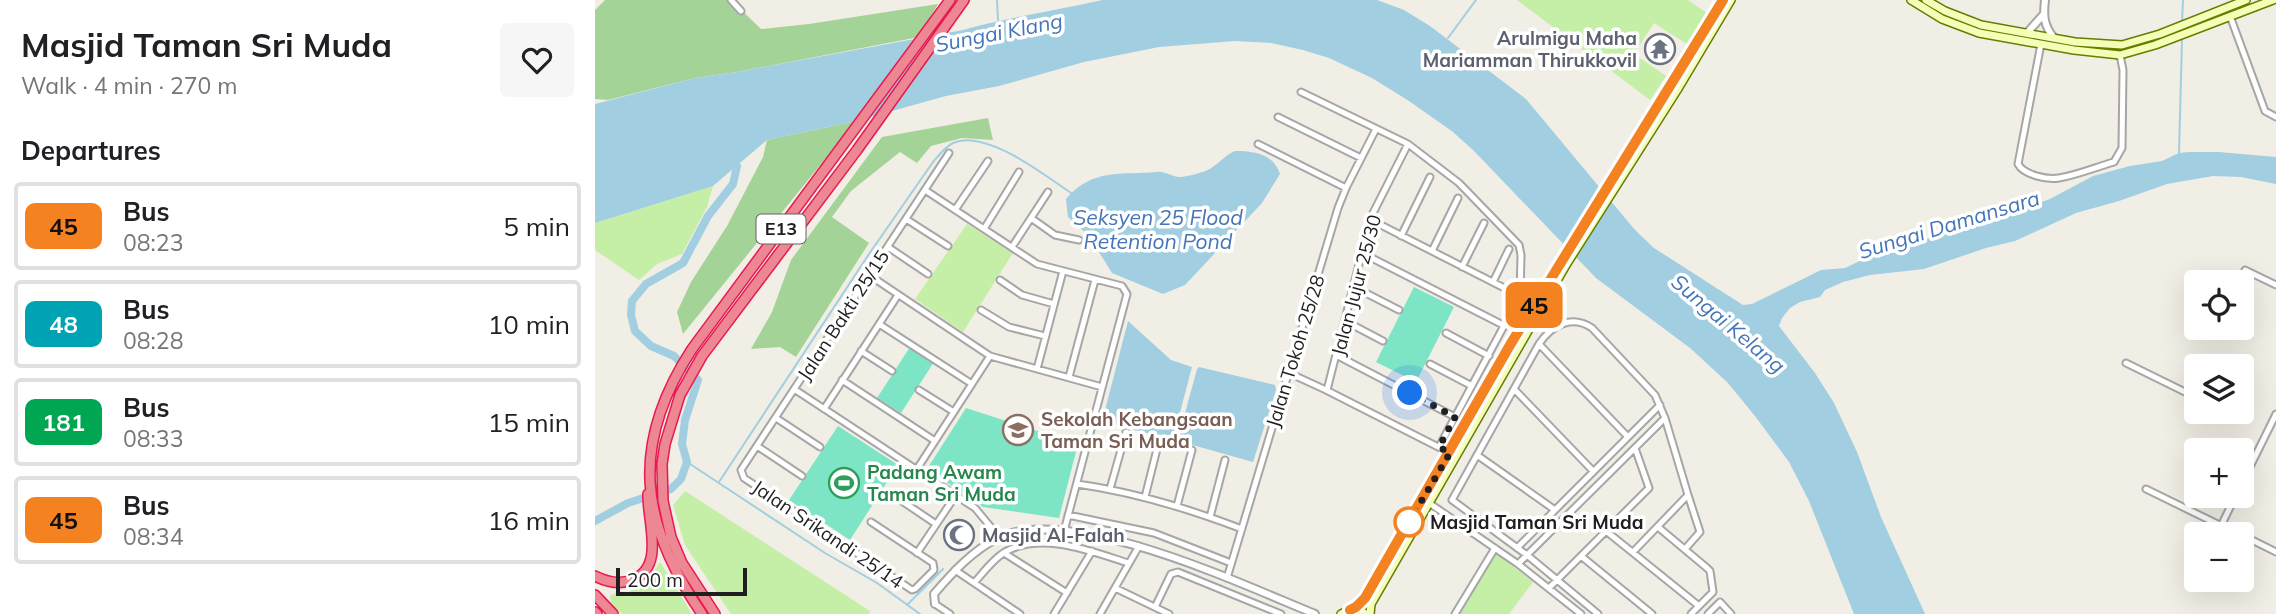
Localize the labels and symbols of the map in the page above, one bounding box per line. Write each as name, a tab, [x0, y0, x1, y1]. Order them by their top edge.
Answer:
water label: Sungai Klang	[933, 7, 1065, 57]
place label: Arulmigu Maha Mariamman Thirukkovil	[1423, 26, 1637, 72]
temple icon: Arulmigu Maha Mariamman Thirukkovil	[1643, 32, 1677, 66]
water label: Sungai Damansara	[1855, 184, 2042, 264]
water label: Seksyen 25 Flood Retention Pond	[1073, 204, 1243, 254]
street label: Jalan Jujur 25/30	[1326, 212, 1386, 358]
road number: E13	[757, 214, 805, 244]
street label: Jalan Bakti 25/15	[792, 245, 894, 385]
water label: Sungai Kelang	[1667, 268, 1791, 378]
street label: Jalan Tokoh 25/28	[1260, 272, 1330, 430]
line badge: 45	[1503, 282, 1565, 328]
your location	[1392, 375, 1427, 410]
place label: Sekolah Kebangsaan Taman Sri Muda	[1041, 407, 1233, 453]
school or university icon: Sekolah Kebangsaan Taman Sri Muda	[1001, 413, 1035, 447]
place label: Padang Awam Taman Sri Muda	[867, 460, 1016, 506]
sports icon: Padang Awam Taman Sri Muda	[827, 466, 861, 500]
street label: Jalan Srikandi 25/14	[748, 475, 908, 593]
marker: Masjid Taman Sri Muda	[1394, 507, 1424, 537]
place label: Masjid Taman Sri Muda	[1430, 510, 1644, 534]
mosque icon: Masjid Al-Falah	[942, 518, 976, 552]
place label: Masjid Al-Falah	[982, 523, 1125, 547]
scale bar	[616, 565, 747, 597]

